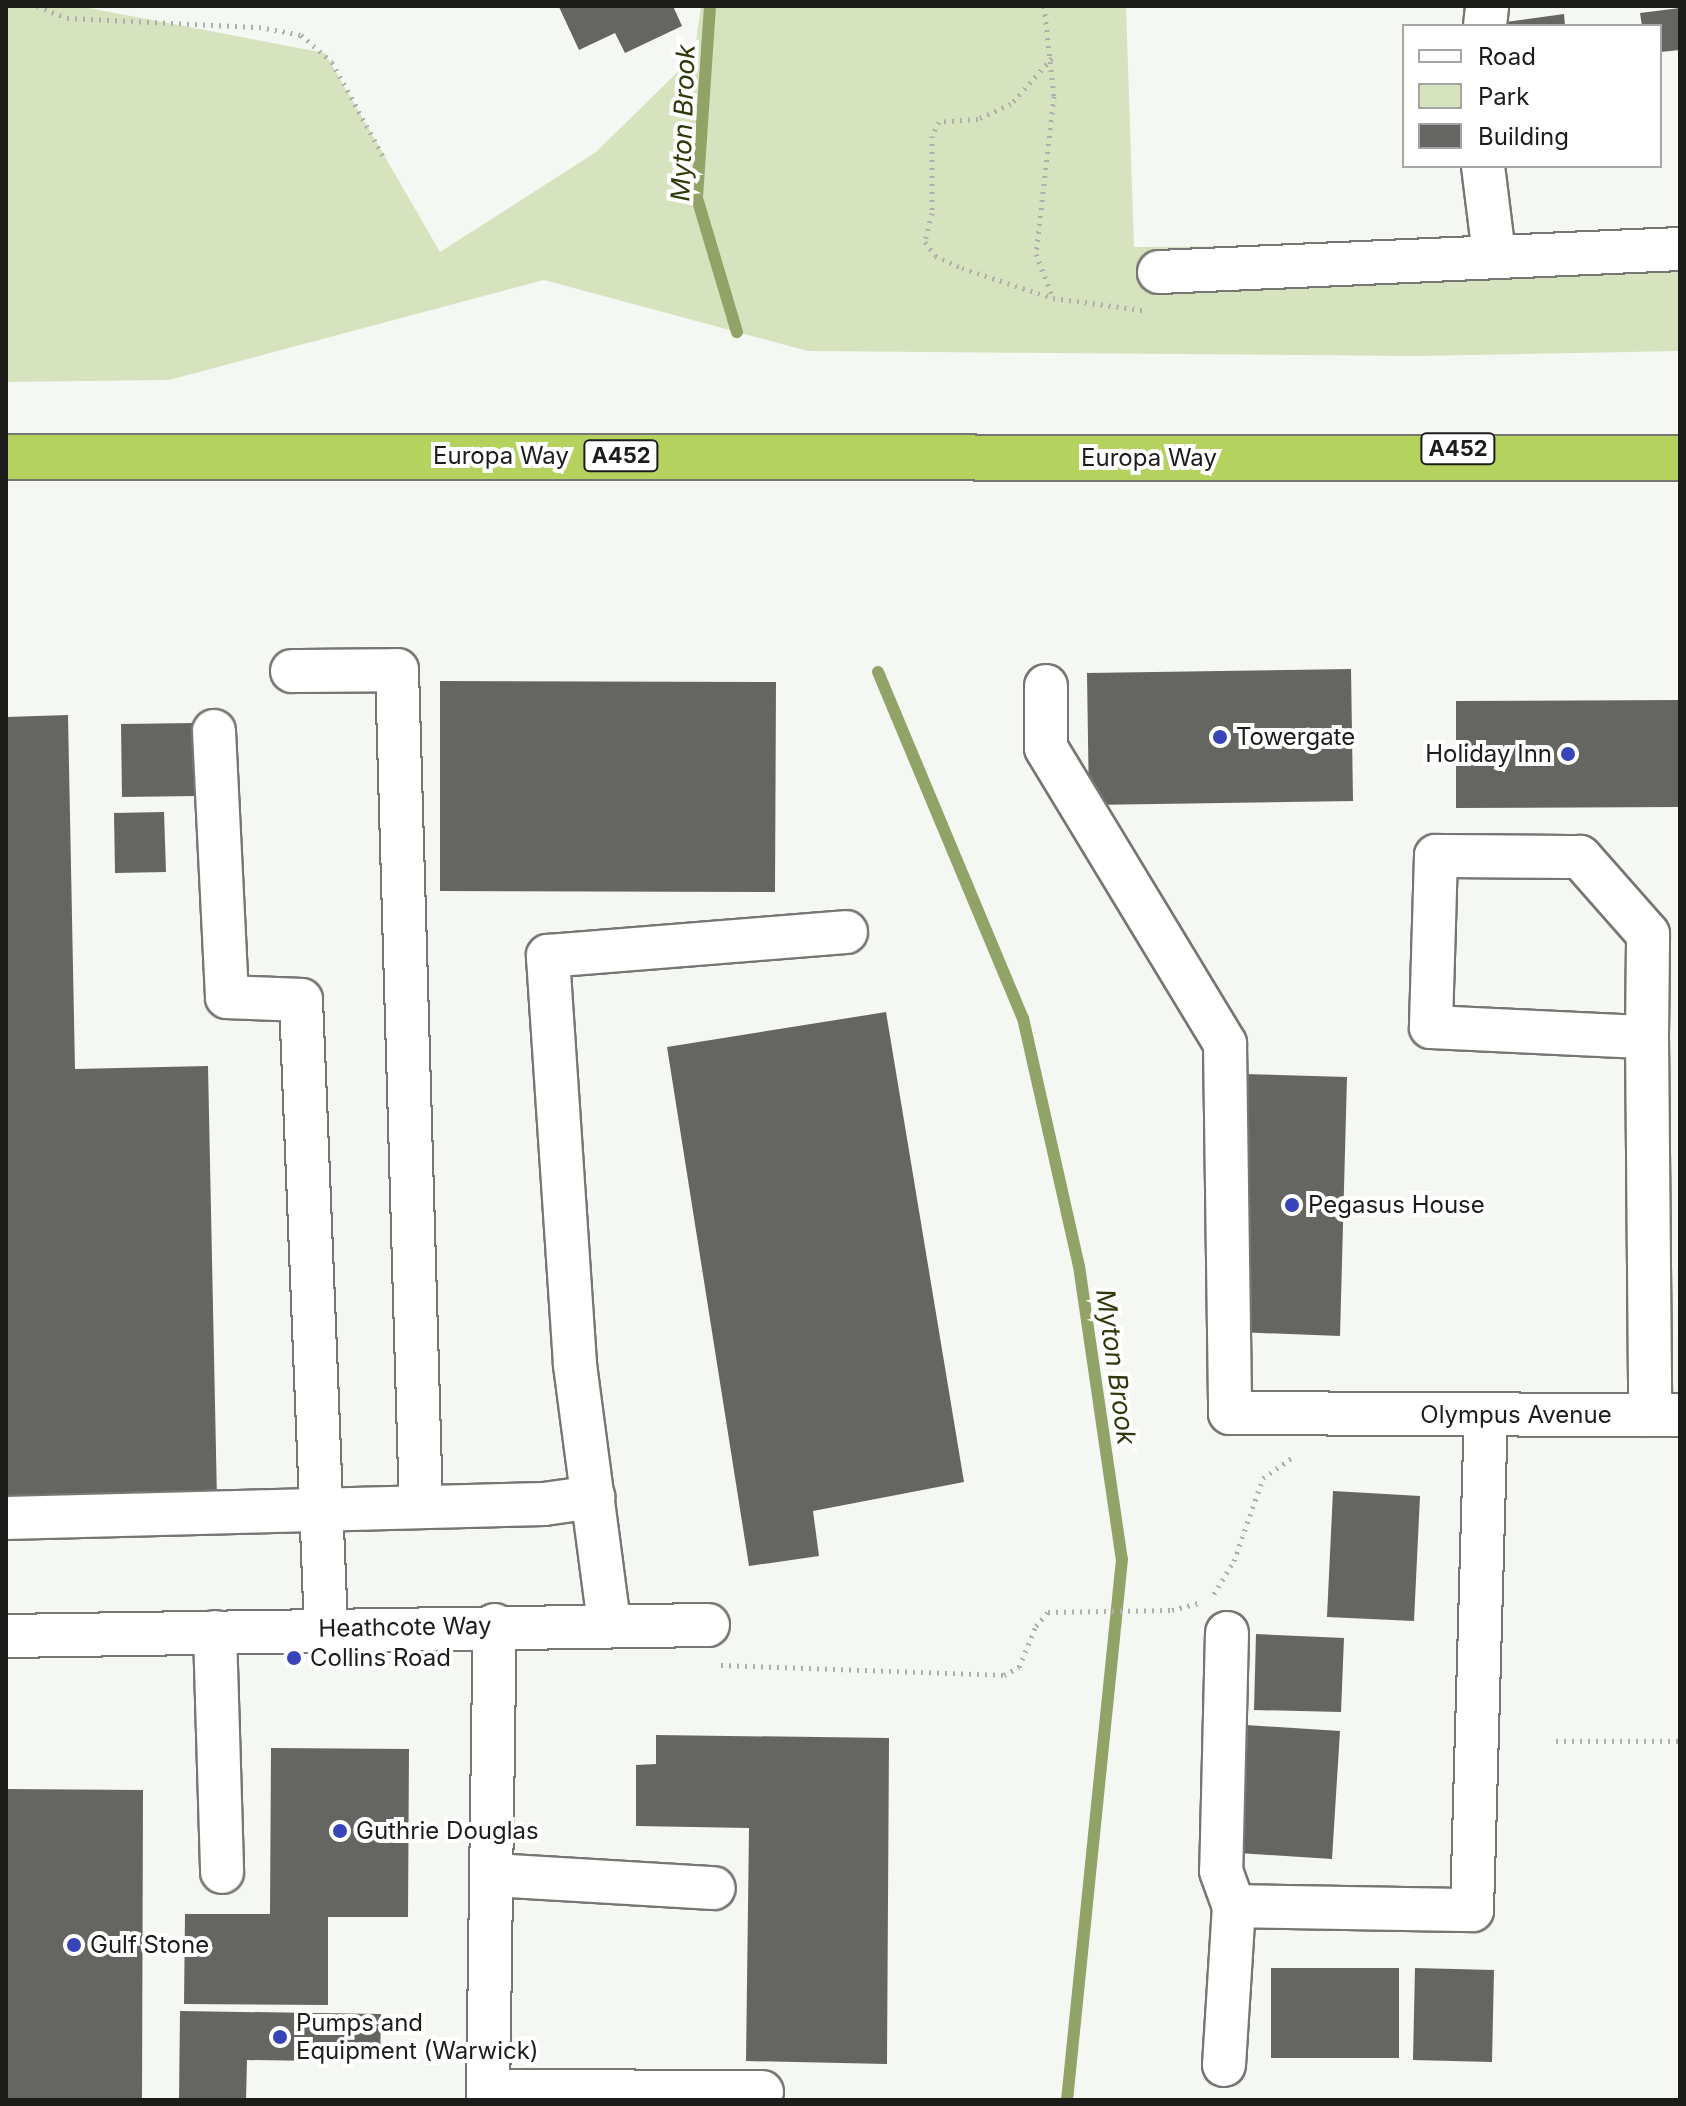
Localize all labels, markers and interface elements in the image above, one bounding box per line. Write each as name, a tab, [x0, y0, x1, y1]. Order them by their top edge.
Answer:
legend	[1402, 24, 1662, 168]
text: Road	[1478, 42, 1536, 71]
water label: Myton Brook	[665, 44, 701, 202]
text: Park	[1478, 82, 1529, 111]
text: Building	[1478, 122, 1569, 151]
road number: A452	[1420, 431, 1496, 467]
road number: A452	[583, 438, 659, 474]
street label: Europa Way	[433, 442, 569, 470]
street label: Europa Way	[1081, 444, 1217, 472]
place label: Towergate	[1236, 723, 1355, 751]
marker: Towergate	[1211, 728, 1229, 746]
place label: Holiday Inn	[1425, 740, 1552, 768]
marker: Holiday Inn	[1559, 745, 1577, 763]
place label: Pegasus House	[1308, 1191, 1485, 1219]
marker: Pegasus House	[1283, 1196, 1301, 1214]
water label: Myton Brook	[1090, 1287, 1142, 1447]
street label: Olympus Avenue	[1420, 1401, 1612, 1429]
street label: Heathcote Way	[318, 1611, 492, 1643]
place label: Collins Road	[310, 1644, 451, 1672]
marker: Collins Road	[285, 1649, 303, 1667]
place label: Guthrie Douglas	[356, 1817, 539, 1845]
marker: Guthrie Douglas	[331, 1822, 349, 1840]
place label: Gulf Stone	[90, 1931, 209, 1959]
marker: Gulf Stone	[65, 1936, 83, 1954]
place label: Pumps and Equipment (Warwick)	[296, 2009, 539, 2065]
marker: Pumps and Equipment (Warwick)	[271, 2028, 289, 2046]

